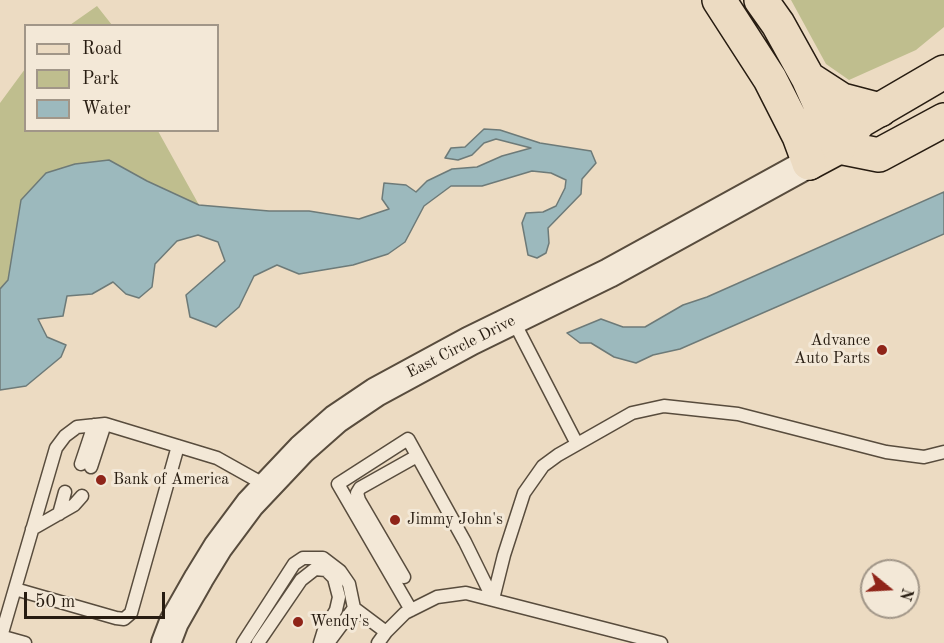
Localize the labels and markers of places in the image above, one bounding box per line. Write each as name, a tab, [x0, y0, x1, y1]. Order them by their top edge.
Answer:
place label: Advance Auto Parts	[794, 331, 870, 369]
marker: Advance Auto Parts	[875, 343, 889, 357]
place label: Bank of America	[113, 470, 229, 490]
marker: Bank of America	[94, 473, 108, 487]
place label: Jimmy John's	[407, 510, 503, 530]
marker: Jimmy John's	[388, 513, 402, 527]
place label: Wendy's	[310, 612, 369, 632]
marker: Wendy's	[291, 615, 305, 629]

